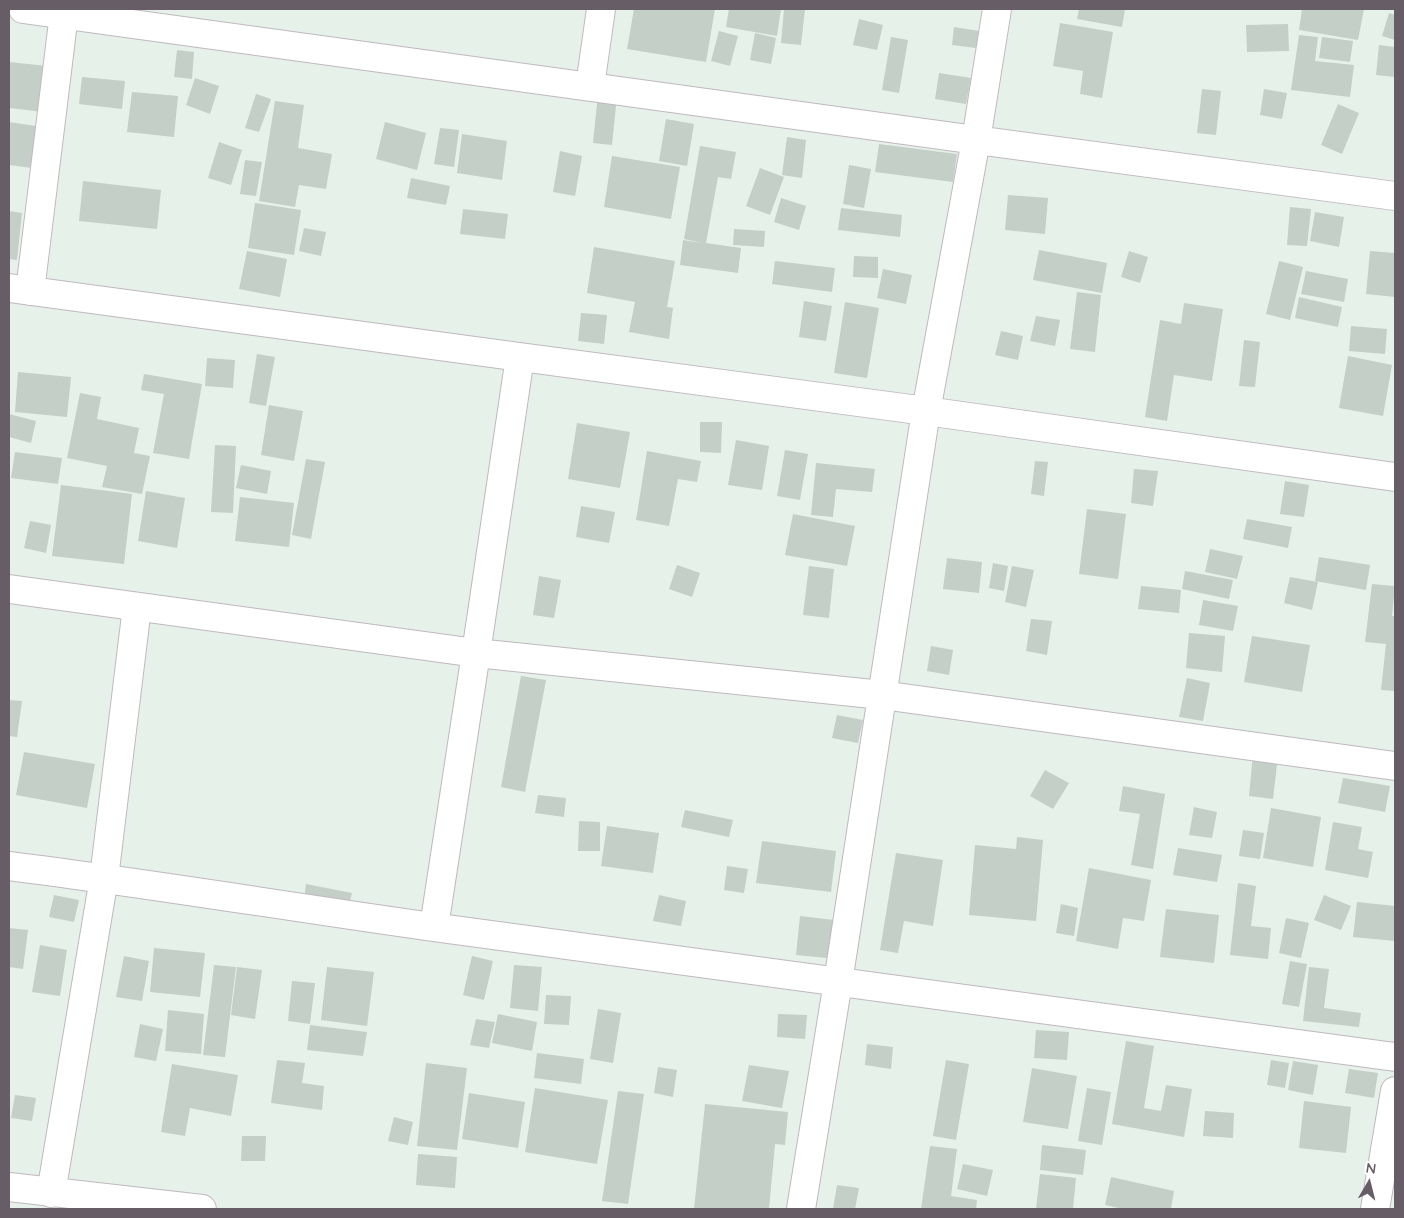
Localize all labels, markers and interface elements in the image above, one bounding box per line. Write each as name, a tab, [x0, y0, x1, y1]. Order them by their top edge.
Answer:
north arrow	[1344, 1158, 1394, 1208]
text: N	[1365, 1159, 1377, 1178]

